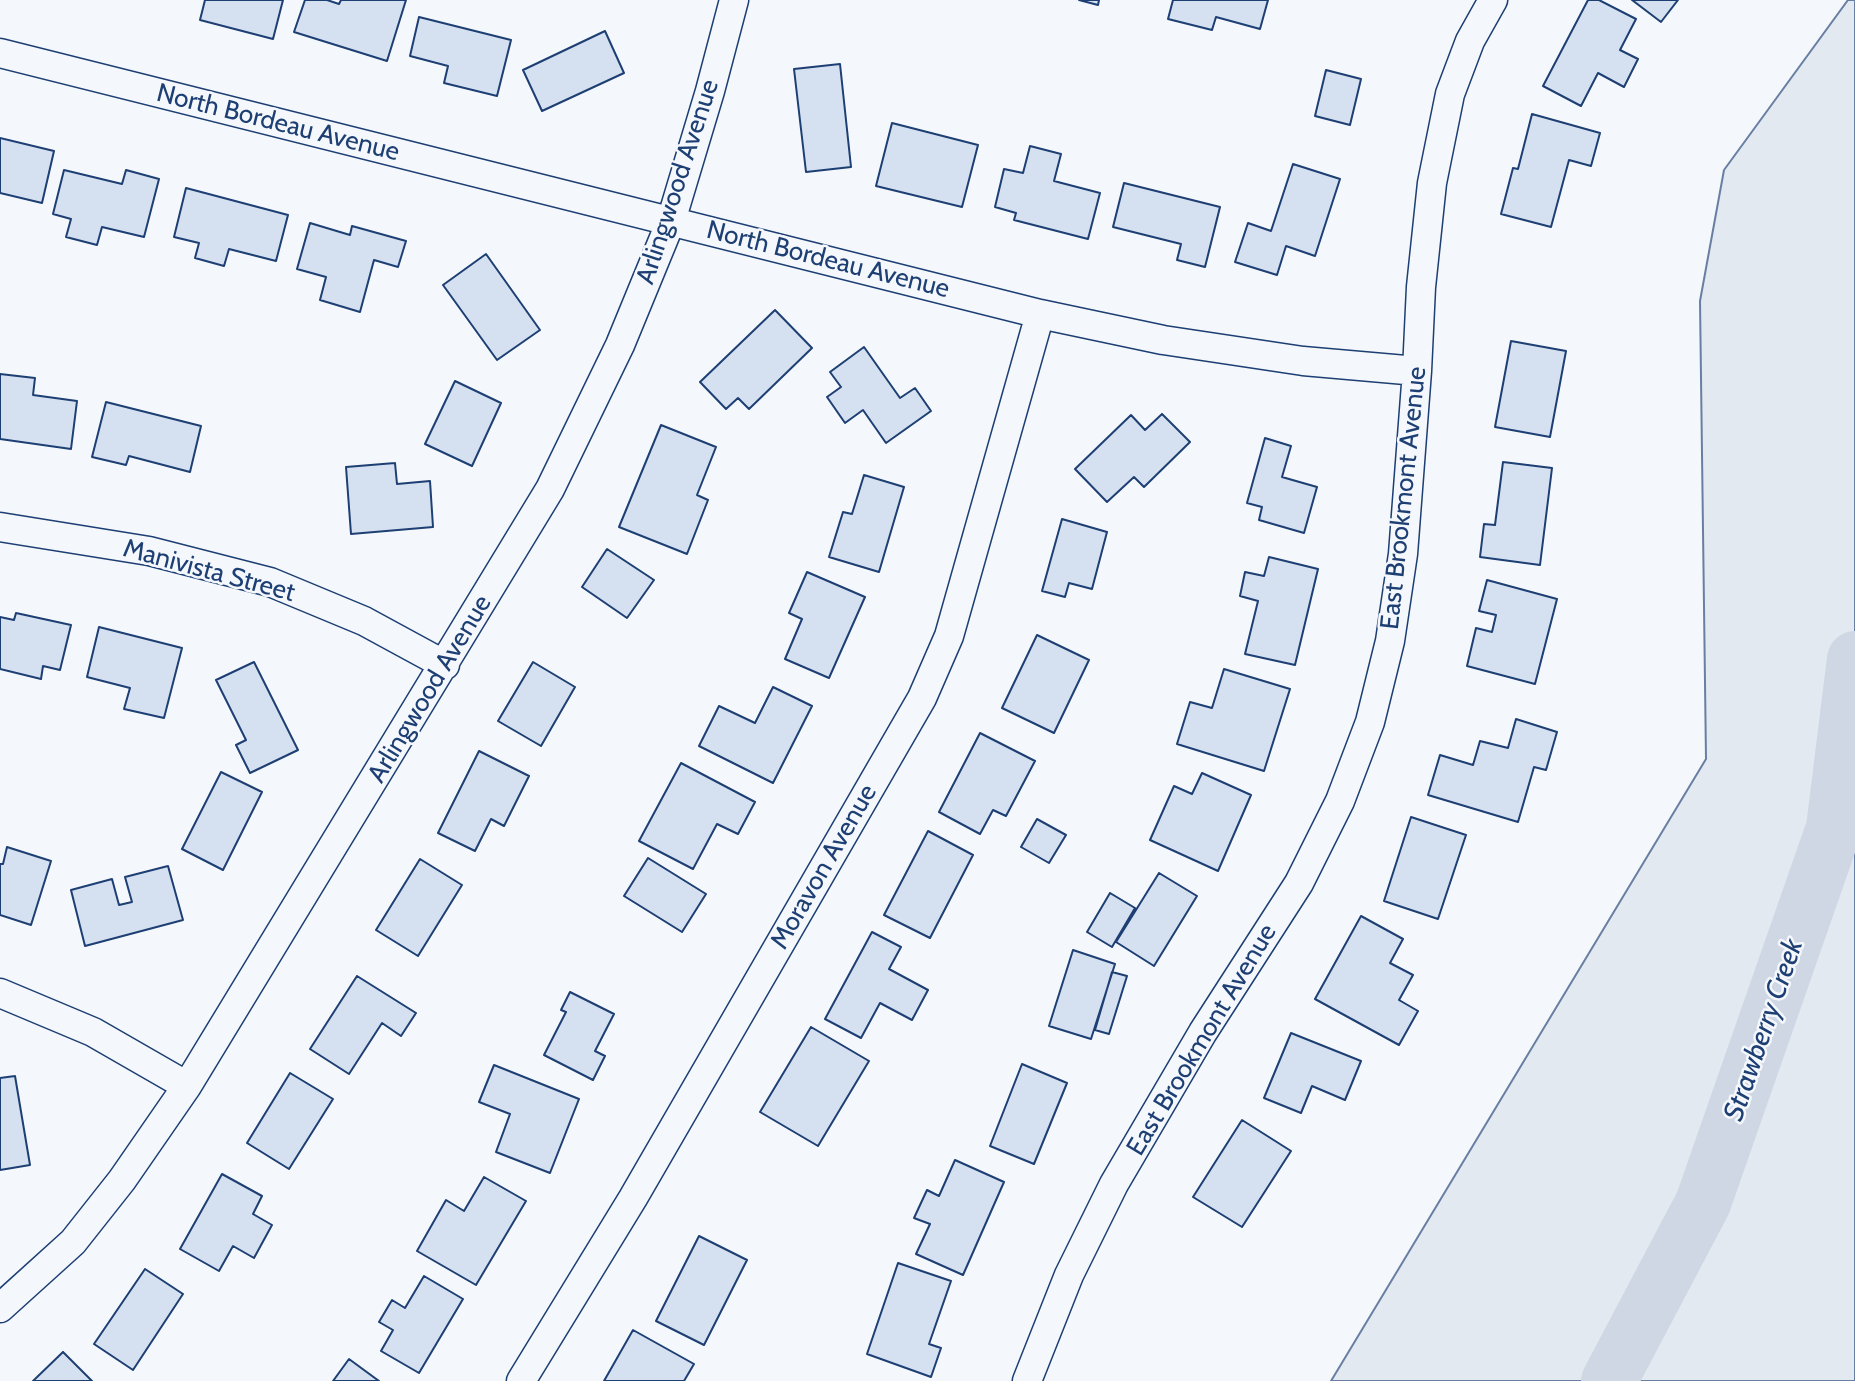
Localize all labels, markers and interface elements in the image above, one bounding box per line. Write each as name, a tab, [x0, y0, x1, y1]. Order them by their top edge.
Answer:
street label: Arlingwood Avenue	[630, 76, 726, 288]
street label: North Bordeau Avenue	[153, 78, 403, 168]
street label: North Bordeau Avenue	[703, 215, 953, 305]
street label: East Brookmont Avenue	[1375, 365, 1433, 631]
street label: Manivista Street	[120, 533, 298, 609]
street label: Arlingwood Avenue	[362, 590, 498, 788]
street label: Moravon Avenue	[764, 779, 884, 955]
street label: East Brookmont Avenue	[1121, 919, 1283, 1161]
water label: Strawberry Creek	[1717, 935, 1811, 1125]

